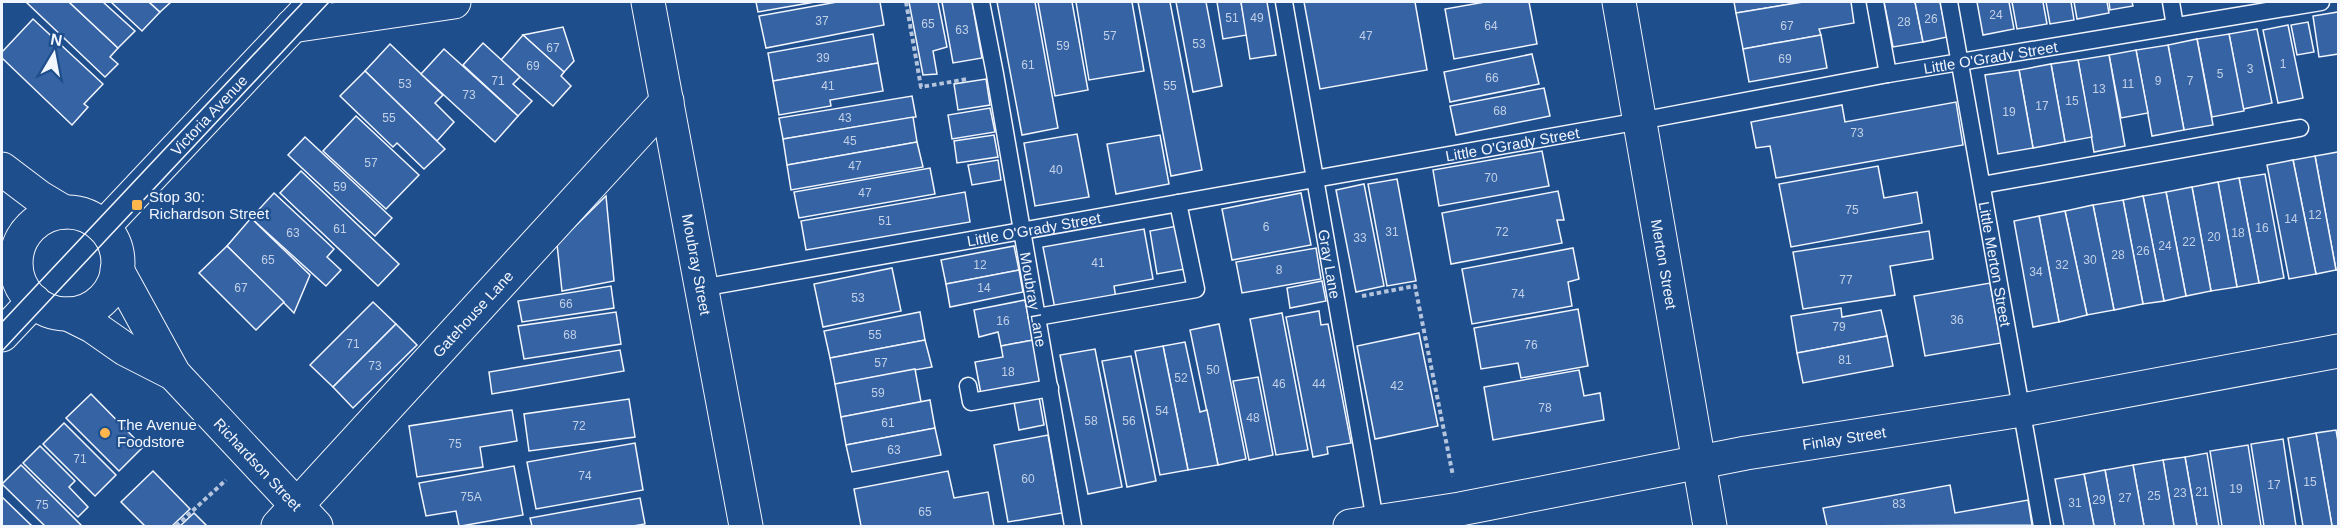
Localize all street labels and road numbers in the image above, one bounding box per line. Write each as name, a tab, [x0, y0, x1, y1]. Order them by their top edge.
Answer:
street label: Little O'Grady Street	[1922, 37, 2059, 76]
street label: Victoria Avenue	[167, 71, 250, 158]
street label: Little O'Grady Street	[1444, 123, 1581, 164]
street label: Little Merton Street	[1976, 200, 2015, 329]
street label: Little O'Grady Street	[966, 208, 1103, 249]
street label: Moubray Street	[679, 212, 715, 317]
street label: Merton Street	[1648, 218, 1681, 311]
street label: Gray Lane	[1316, 228, 1344, 300]
street label: Moubray Lane	[1017, 251, 1050, 348]
street label: Gatehouse Lane	[429, 267, 516, 360]
street label: Richardson Street	[211, 414, 306, 514]
street label: Finlay Street	[1801, 423, 1888, 453]

